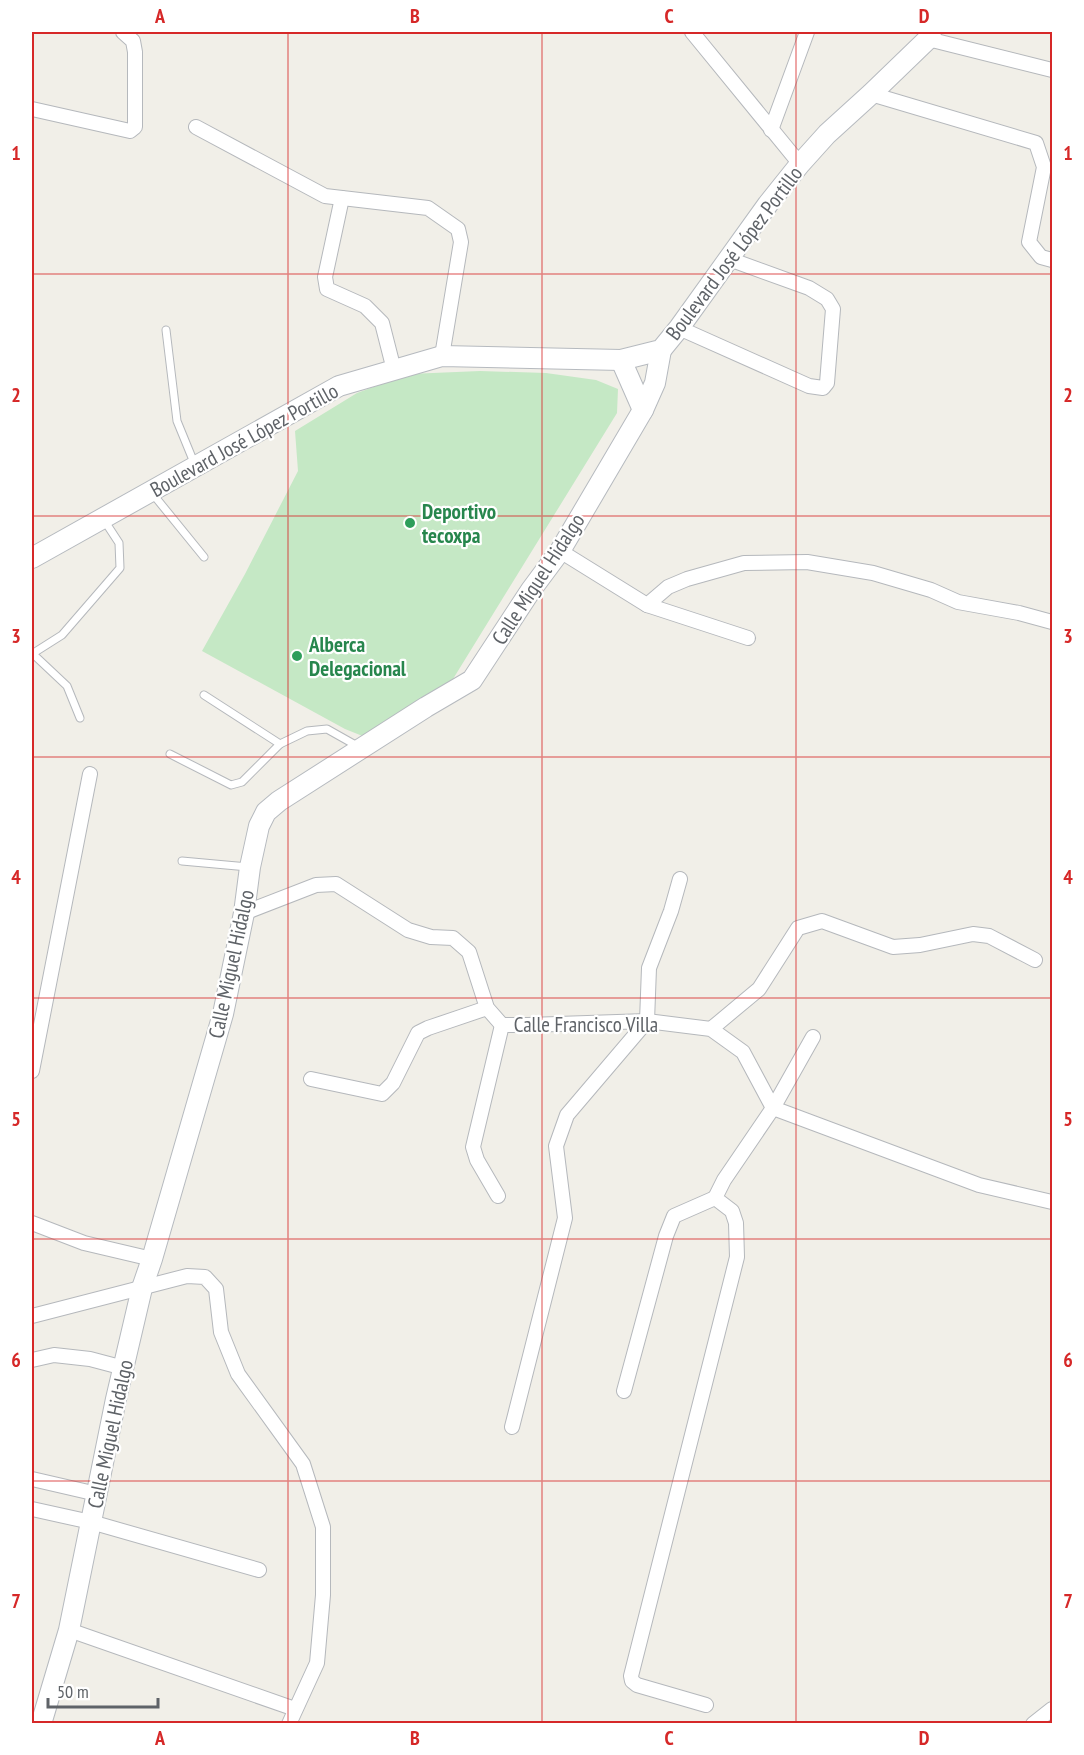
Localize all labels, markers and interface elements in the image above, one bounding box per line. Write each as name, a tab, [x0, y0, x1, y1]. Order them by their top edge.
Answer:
text: A	[154, 3, 166, 29]
text: B	[410, 3, 420, 29]
text: C	[664, 3, 674, 29]
text: D	[919, 3, 930, 29]
text: 1	[11, 140, 21, 166]
text: 1	[1063, 140, 1073, 166]
street label: Boulevard José López Portillo	[660, 161, 808, 345]
street label: Boulevard José López Portillo	[145, 377, 343, 503]
text: 2	[11, 382, 21, 408]
text: 2	[1063, 382, 1073, 408]
place label: Deportivo tecoxpa	[422, 498, 496, 549]
street label: Calle Miguel Hidalgo	[486, 508, 590, 650]
marker: Deportivo tecoxpa	[403, 516, 417, 530]
text: 3	[11, 623, 21, 649]
text: 3	[1063, 623, 1073, 649]
place label: Alberca Delegacional	[308, 631, 407, 682]
marker: Alberca Delegacional	[290, 649, 304, 663]
text: 4	[11, 864, 21, 890]
text: 4	[1063, 864, 1073, 890]
street label: Calle Miguel Hidalgo	[202, 887, 260, 1041]
street label: Calle Francisco Villa	[514, 1011, 658, 1038]
text: 5	[11, 1106, 21, 1132]
text: 5	[1063, 1106, 1073, 1132]
text: 6	[11, 1347, 21, 1373]
text: 6	[1063, 1347, 1073, 1373]
street label: Calle Miguel Hidalgo	[81, 1357, 139, 1511]
text: 7	[11, 1588, 21, 1614]
text: 7	[1063, 1588, 1073, 1614]
scale bar	[48, 1671, 158, 1709]
text: 50 m	[57, 1680, 89, 1703]
text: A	[154, 1725, 166, 1751]
text: B	[410, 1725, 420, 1751]
text: C	[664, 1725, 674, 1751]
text: D	[919, 1725, 930, 1751]

